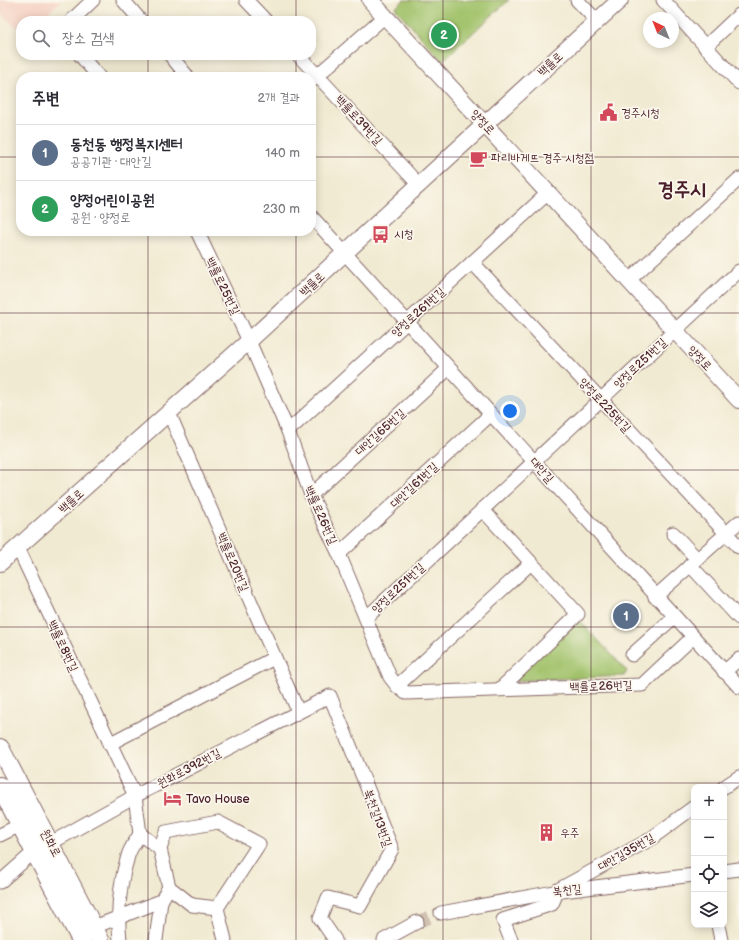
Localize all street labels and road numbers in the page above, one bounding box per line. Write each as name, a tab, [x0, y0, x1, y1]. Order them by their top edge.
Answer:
street label: 백률로	[535, 49, 566, 80]
street label: 백률로39번길	[332, 92, 386, 149]
street label: 양정로	[467, 107, 498, 138]
street label: 백률로25번길	[202, 255, 243, 318]
street label: 백률로	[297, 269, 328, 300]
street label: 양정로261번길	[388, 284, 449, 340]
street label: 양정로251번길	[611, 335, 670, 392]
street label: 양정로	[684, 343, 715, 374]
street label: 양정로225번길	[576, 375, 634, 436]
street label: 대안길65번길	[352, 406, 409, 459]
street label: 대안길	[526, 455, 557, 486]
street label: 대안길61번길	[387, 459, 442, 511]
street label: 백률로26번길	[301, 484, 340, 547]
street label: 백률로	[56, 486, 87, 517]
street label: 백률로20번길	[213, 531, 252, 594]
street label: 양정로251번길	[369, 560, 428, 617]
street label: 백률로8번길	[44, 618, 81, 675]
street label: 백률로26번길	[569, 678, 633, 695]
street label: 원화로392번길	[155, 745, 224, 791]
street label: 북천길13번길	[360, 787, 395, 849]
street label: 원화로	[37, 827, 64, 860]
street label: 대안길35번길	[595, 830, 657, 875]
street label: 북천길	[552, 881, 583, 900]

